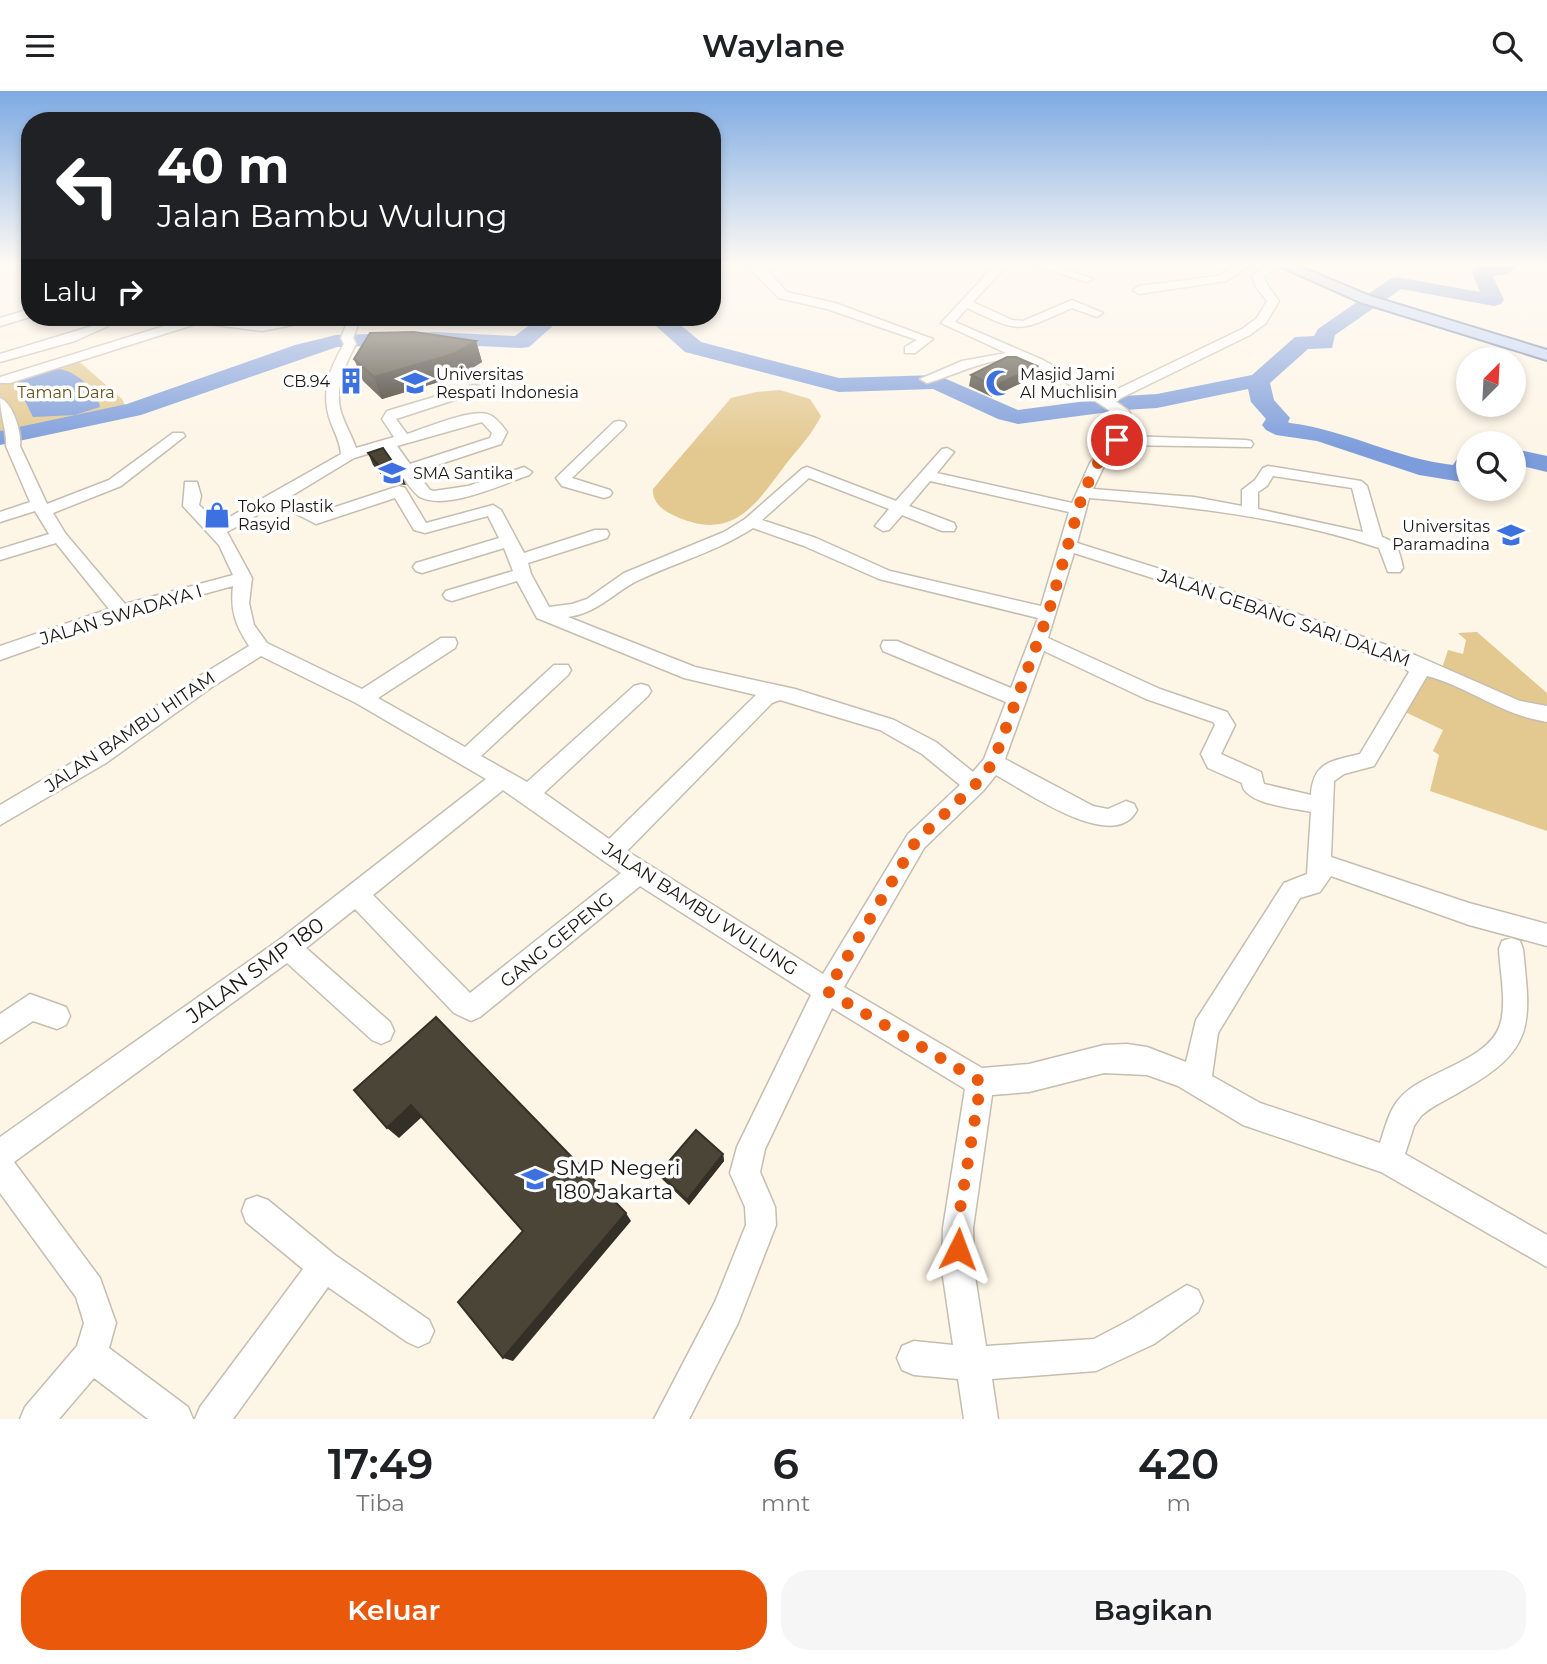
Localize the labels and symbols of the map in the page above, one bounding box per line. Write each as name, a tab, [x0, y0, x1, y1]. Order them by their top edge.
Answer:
north arrow	[1456, 347, 1526, 417]
place label: Universitas Respati Indonesia	[436, 365, 579, 402]
place label: Masjid Jami Al Muchlisin	[1020, 365, 1117, 402]
building icon: CB.94	[336, 366, 366, 396]
school or university icon: Universitas Respati Indonesia	[400, 368, 430, 398]
mosque icon: Masjid Jami Al Muchlisin	[984, 368, 1014, 398]
place label: CB.94	[283, 372, 330, 391]
park label: Taman Dara	[17, 383, 115, 402]
pin	[1087, 410, 1147, 470]
school or university icon: SMA Santika	[377, 458, 407, 488]
place label: SMA Santika	[413, 464, 514, 483]
place label: Toko Plastik Rasyid	[238, 497, 334, 534]
shop icon: Toko Plastik Rasyid	[202, 500, 232, 530]
place label: Universitas Paramadina	[1392, 517, 1490, 554]
school or university icon: Universitas Paramadina	[1496, 520, 1526, 550]
street label: JALAN GEBANG SARI DALAM	[1154, 564, 1413, 672]
street label: JALAN SWADAYA I	[36, 580, 205, 650]
street label: JALAN BAMBU HITAM	[40, 667, 219, 798]
street label: JALAN BAMBU WULUNG	[598, 837, 802, 980]
street label: GANG GEPENG	[496, 888, 618, 992]
street label: JALAN SMP 180	[181, 912, 329, 1029]
place label: SMP Negeri 180 Jakarta	[556, 1155, 680, 1204]
school or university icon: SMP Negeri 180 Jakarta	[520, 1164, 550, 1194]
position arrow	[921, 1212, 995, 1286]

